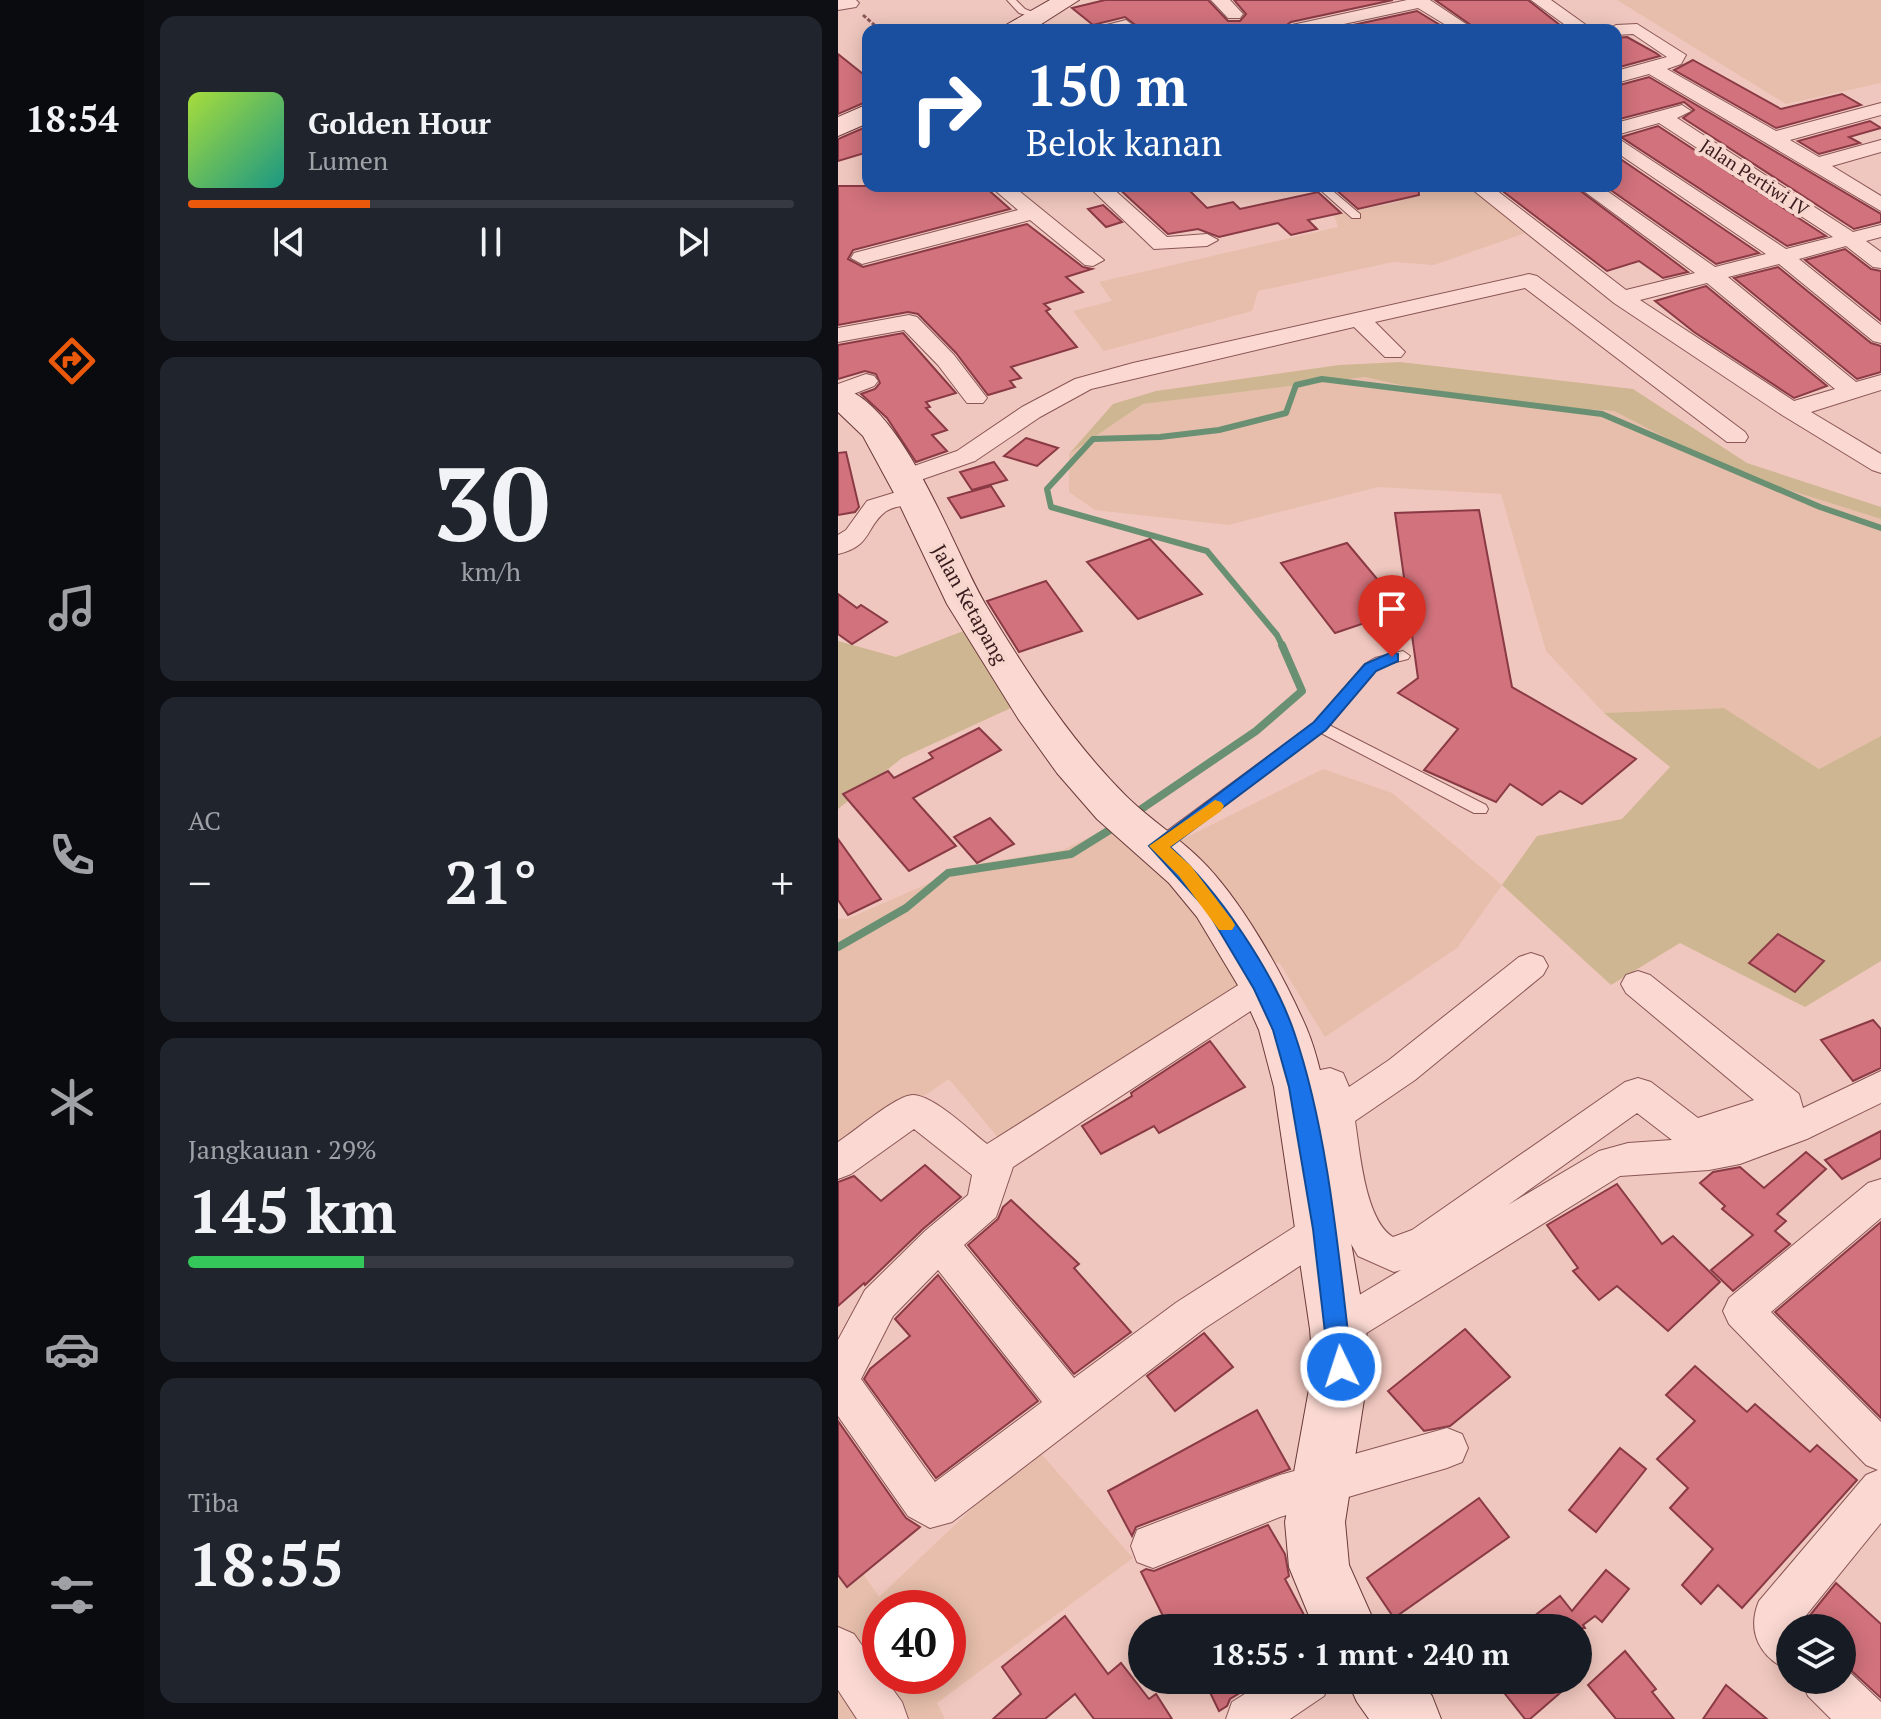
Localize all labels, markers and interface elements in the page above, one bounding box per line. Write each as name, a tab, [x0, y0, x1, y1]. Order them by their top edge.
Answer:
text: 150 m	[1026, 48, 1188, 122]
icon: right	[894, 56, 998, 160]
text: 18:54	[25, 95, 119, 142]
text: Golden Hour	[308, 103, 491, 143]
text: Belok kanan	[1026, 119, 1222, 166]
street label: Jalan Pertiwi IV	[1696, 133, 1814, 221]
text: Lumen	[308, 143, 388, 177]
icon: previous	[267, 220, 311, 264]
icon: pause	[469, 220, 513, 264]
icon: next	[671, 220, 715, 264]
icon: directions	[44, 333, 100, 389]
text: 30	[432, 433, 550, 571]
street label: Jalan Ketapang	[926, 539, 1014, 669]
text: km/h	[461, 554, 521, 588]
pin	[1358, 575, 1426, 657]
icon: music	[44, 580, 100, 636]
icon: arrive	[1370, 587, 1414, 631]
text: AC	[188, 803, 221, 837]
icon: phone	[44, 827, 100, 883]
text: 21°	[445, 842, 537, 921]
text: −	[188, 853, 211, 912]
text: +	[771, 853, 794, 912]
icon: climate	[44, 1074, 100, 1130]
text: Jangkauan · 29%	[188, 1132, 377, 1166]
text: 145 km	[188, 1171, 396, 1250]
icon: car	[44, 1321, 100, 1377]
position arrow	[1299, 1325, 1383, 1409]
text: Tiba	[188, 1485, 239, 1519]
text: 18:55	[188, 1524, 344, 1603]
icon: filters	[44, 1567, 100, 1623]
speed limit sign: 40	[862, 1590, 966, 1694]
map controls	[1776, 1614, 1856, 1694]
button: layers	[1776, 1614, 1856, 1694]
text: 18:55 · 1 mnt · 240 m	[1211, 1634, 1509, 1674]

